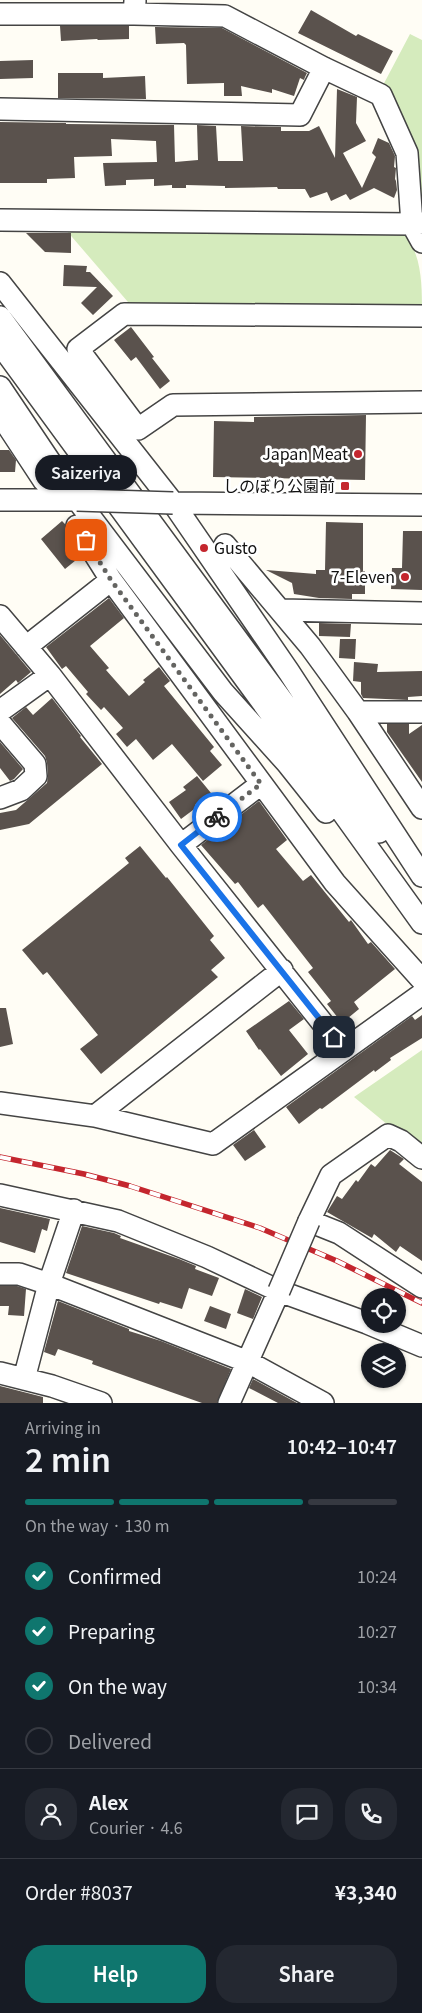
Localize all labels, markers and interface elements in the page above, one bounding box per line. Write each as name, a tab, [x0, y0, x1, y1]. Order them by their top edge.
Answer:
place label: Japan Meat	[262, 441, 348, 465]
marker: Japan Meat	[352, 448, 364, 460]
callout: Saizeriya	[35, 455, 137, 490]
text: Saizeriya	[51, 460, 121, 484]
place label: しのぼり公園前	[223, 473, 335, 497]
marker: しのぼり公園前	[339, 480, 351, 492]
pin	[65, 519, 107, 561]
icon: bag	[72, 526, 100, 554]
place label: Gusto	[214, 535, 257, 559]
marker: Gusto	[198, 542, 210, 554]
place label: 7-Eleven	[331, 564, 395, 588]
marker: 7-Eleven	[399, 571, 411, 583]
courier	[192, 792, 242, 842]
icon: bike	[203, 803, 231, 831]
pin	[313, 1016, 355, 1058]
icon: home	[320, 1023, 348, 1051]
map controls	[361, 1288, 406, 1388]
button: locate	[361, 1288, 406, 1333]
button: layers	[361, 1343, 406, 1388]
text: Arriving in	[25, 1415, 101, 1439]
text: 10:42–10:47	[287, 1432, 397, 1459]
text: 2 min	[25, 1435, 111, 1481]
text: On the way · 130 m	[25, 1513, 170, 1537]
icon: check	[25, 1562, 53, 1590]
text: Confirmed	[68, 1562, 162, 1589]
text: 10:24	[357, 1564, 397, 1588]
icon: check	[25, 1617, 53, 1645]
text: Preparing	[68, 1617, 155, 1644]
text: 10:27	[357, 1619, 397, 1643]
icon: check	[25, 1672, 53, 1700]
text: On the way	[68, 1672, 167, 1699]
text: 10:34	[357, 1674, 397, 1698]
text: Delivered	[68, 1727, 152, 1754]
button: person	[25, 1788, 77, 1840]
text: Alex	[89, 1788, 128, 1815]
button: chat	[281, 1788, 333, 1840]
button: phone	[345, 1788, 397, 1840]
text: Courier · 4.6	[89, 1815, 183, 1839]
text: Order #8037	[25, 1878, 133, 1905]
text: ¥3,340	[335, 1878, 397, 1905]
button: Help	[25, 1945, 206, 2003]
button: Share	[216, 1945, 397, 2003]

